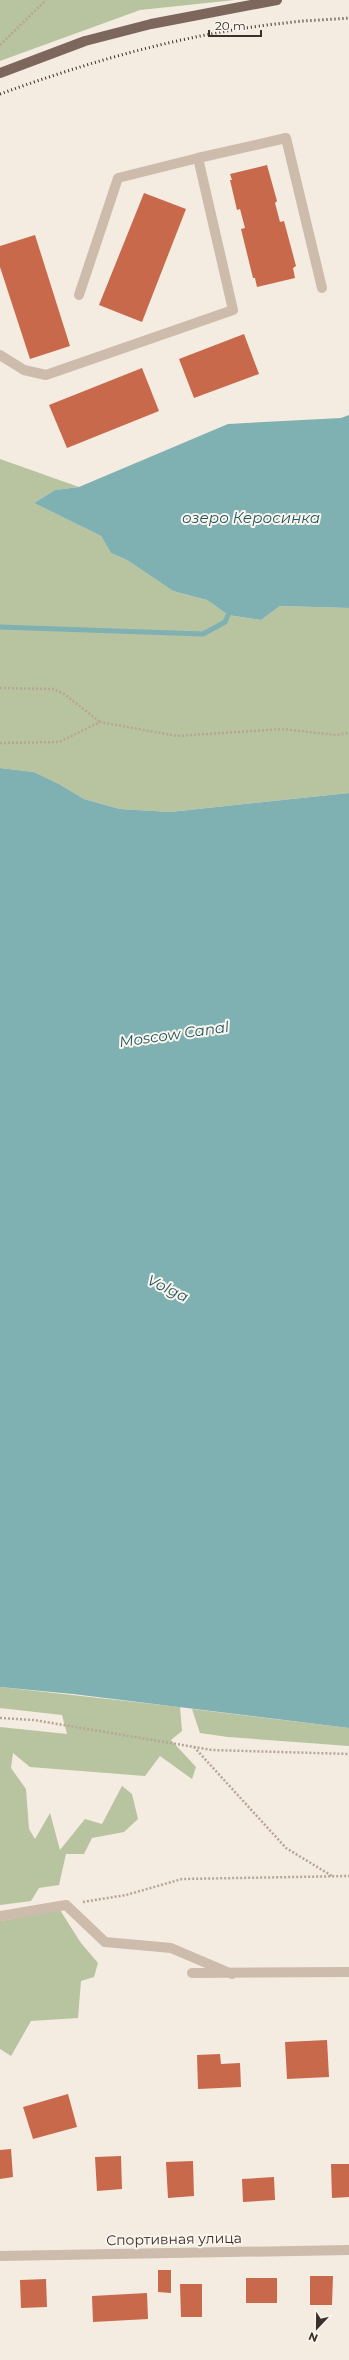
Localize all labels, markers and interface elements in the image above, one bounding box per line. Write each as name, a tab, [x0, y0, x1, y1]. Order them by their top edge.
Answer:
scale bar	[209, 12, 261, 38]
text: 20 m	[215, 18, 246, 33]
water label: озеро Керосинка	[182, 508, 320, 527]
water label: Moscow Canal	[118, 1017, 230, 1051]
water label: Volga	[144, 1270, 192, 1306]
street label: Спортивная улица	[106, 2229, 242, 2249]
north arrow	[297, 2308, 337, 2348]
text: N	[307, 2329, 320, 2345]

